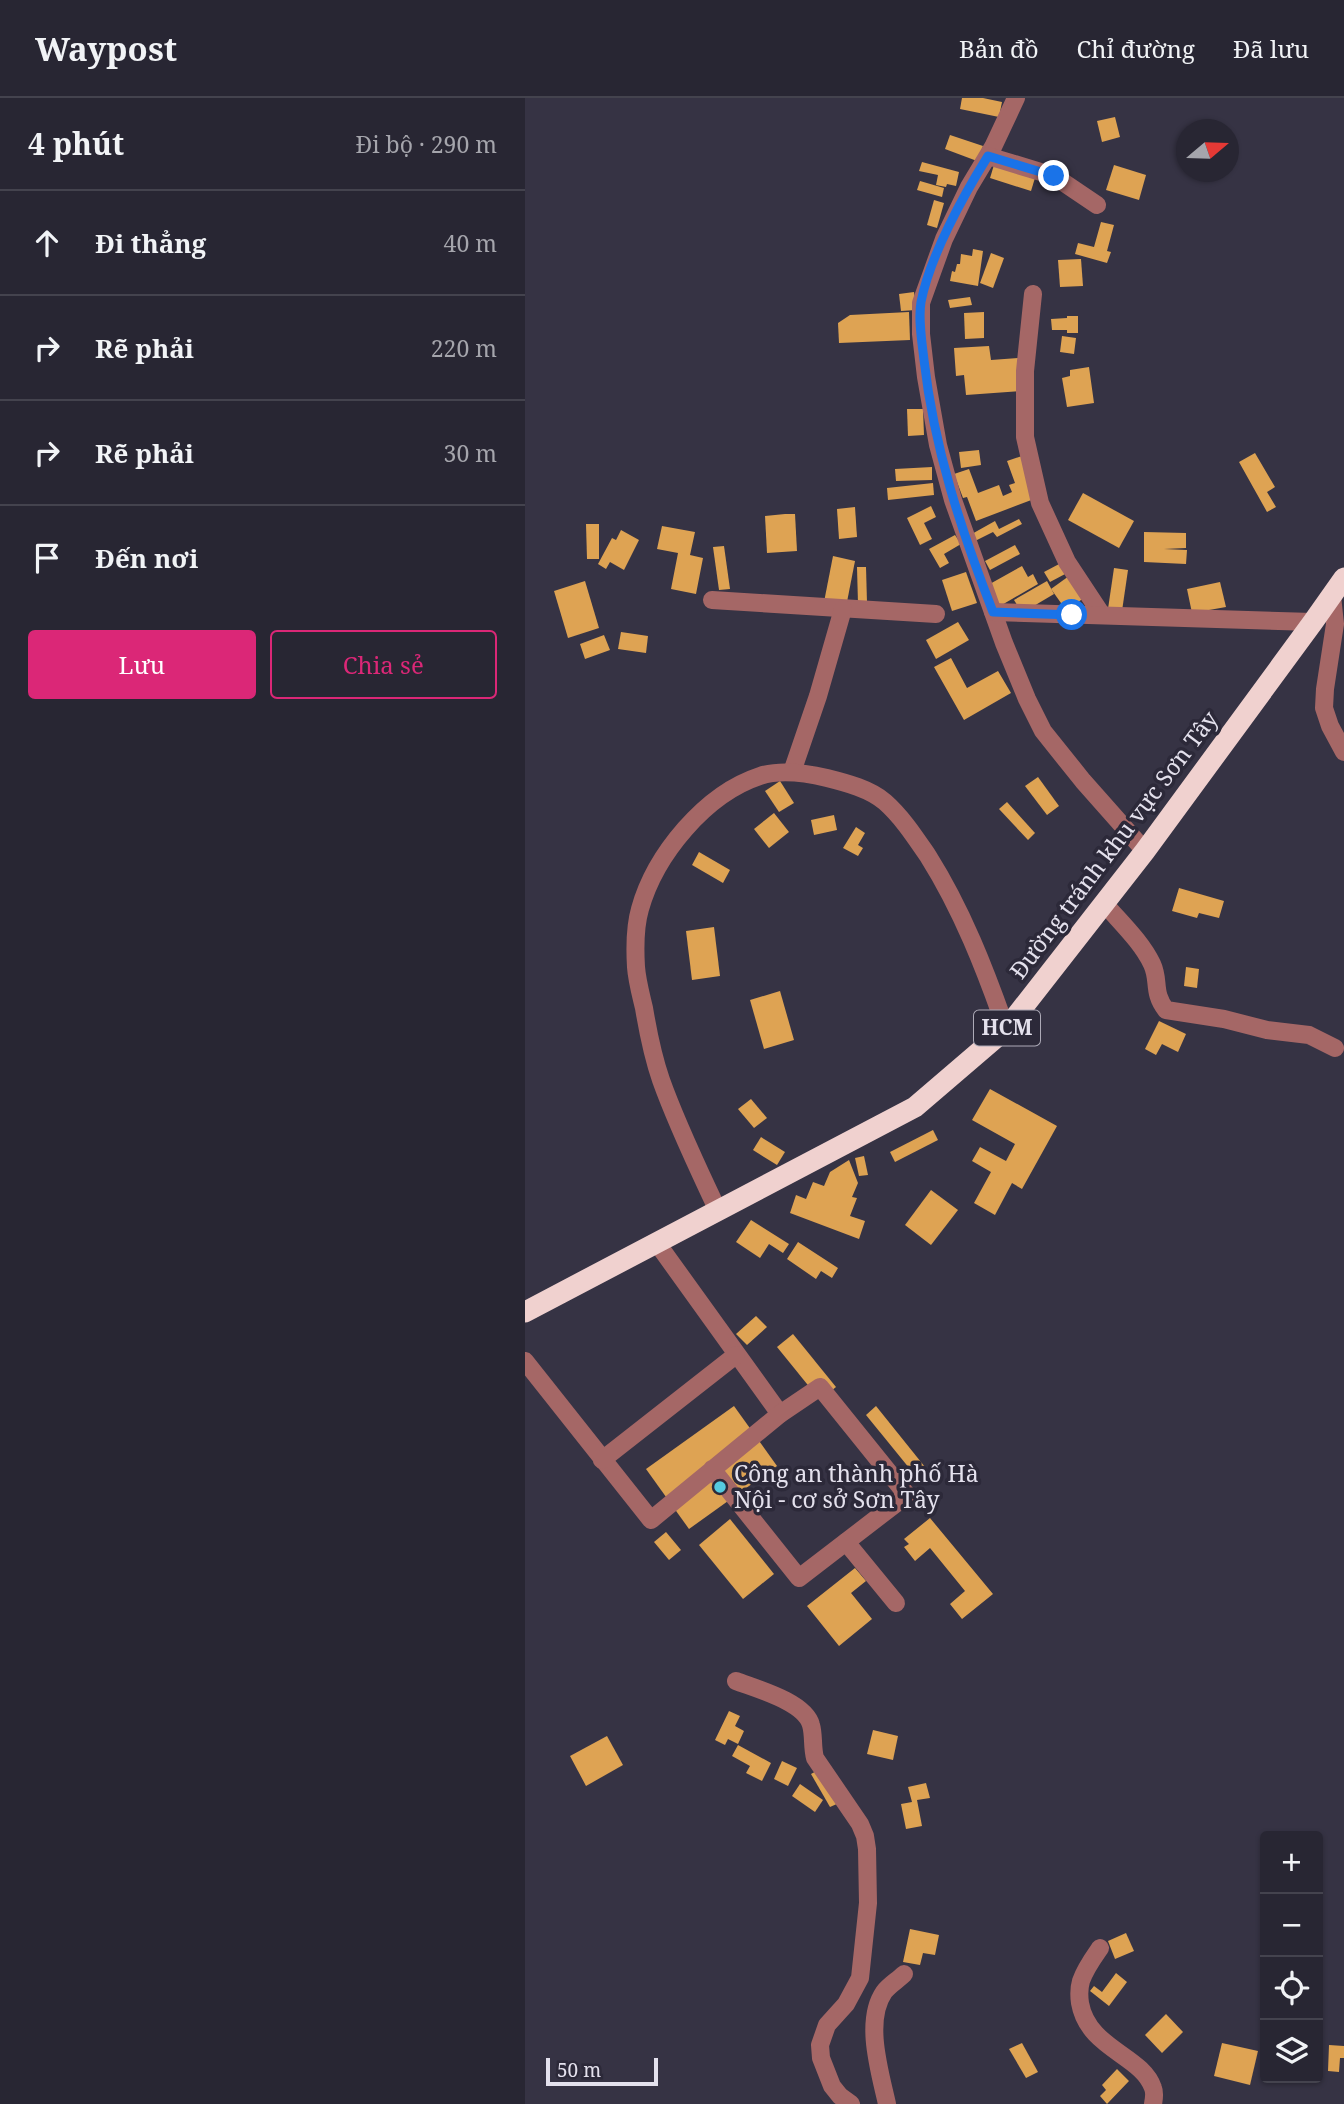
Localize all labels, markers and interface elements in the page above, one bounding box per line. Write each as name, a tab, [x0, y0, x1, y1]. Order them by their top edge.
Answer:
text: Waypost	[35, 26, 177, 71]
text: Bản đồ	[959, 32, 1039, 65]
text: Chỉ đường	[1077, 32, 1195, 65]
text: Đã lưu	[1233, 32, 1309, 65]
north arrow	[1176, 119, 1239, 182]
text: 4 phút	[28, 123, 124, 164]
text: Đi bộ · 290 m	[356, 128, 497, 160]
route end	[1038, 160, 1069, 191]
icon: ahead	[28, 224, 66, 262]
text: Đi thẳng	[95, 225, 206, 261]
text: 40 m	[444, 227, 497, 259]
icon: right	[28, 329, 66, 367]
text: Rẽ phải	[95, 330, 194, 366]
text: 220 m	[431, 332, 497, 364]
icon: right	[28, 434, 66, 472]
text: Rẽ phải	[95, 435, 194, 471]
text: 30 m	[444, 437, 497, 469]
icon: arrive	[28, 539, 66, 577]
text: Đến nơi	[95, 540, 198, 576]
route start	[1056, 599, 1087, 630]
button: Lưu	[28, 630, 256, 699]
button: Chia sẻ	[270, 630, 497, 699]
street label: Đường tránh khu vực Sơn Tây	[1002, 704, 1225, 985]
road number: HCM	[974, 1010, 1040, 1046]
place label: Công an thành phố Hà Nội - cơ sở Sơn Tây	[734, 1457, 979, 1515]
marker: Công an thành phố Hà Nội - cơ sở Sơn Tây	[712, 1479, 728, 1495]
map controls	[1260, 1831, 1323, 2083]
button: +	[1260, 1831, 1323, 1894]
button: −	[1260, 1894, 1323, 1957]
button: locate	[1260, 1957, 1323, 2020]
button: layers	[1260, 2020, 1323, 2083]
scale bar	[546, 2055, 658, 2087]
text: 50 m	[557, 2057, 601, 2083]

